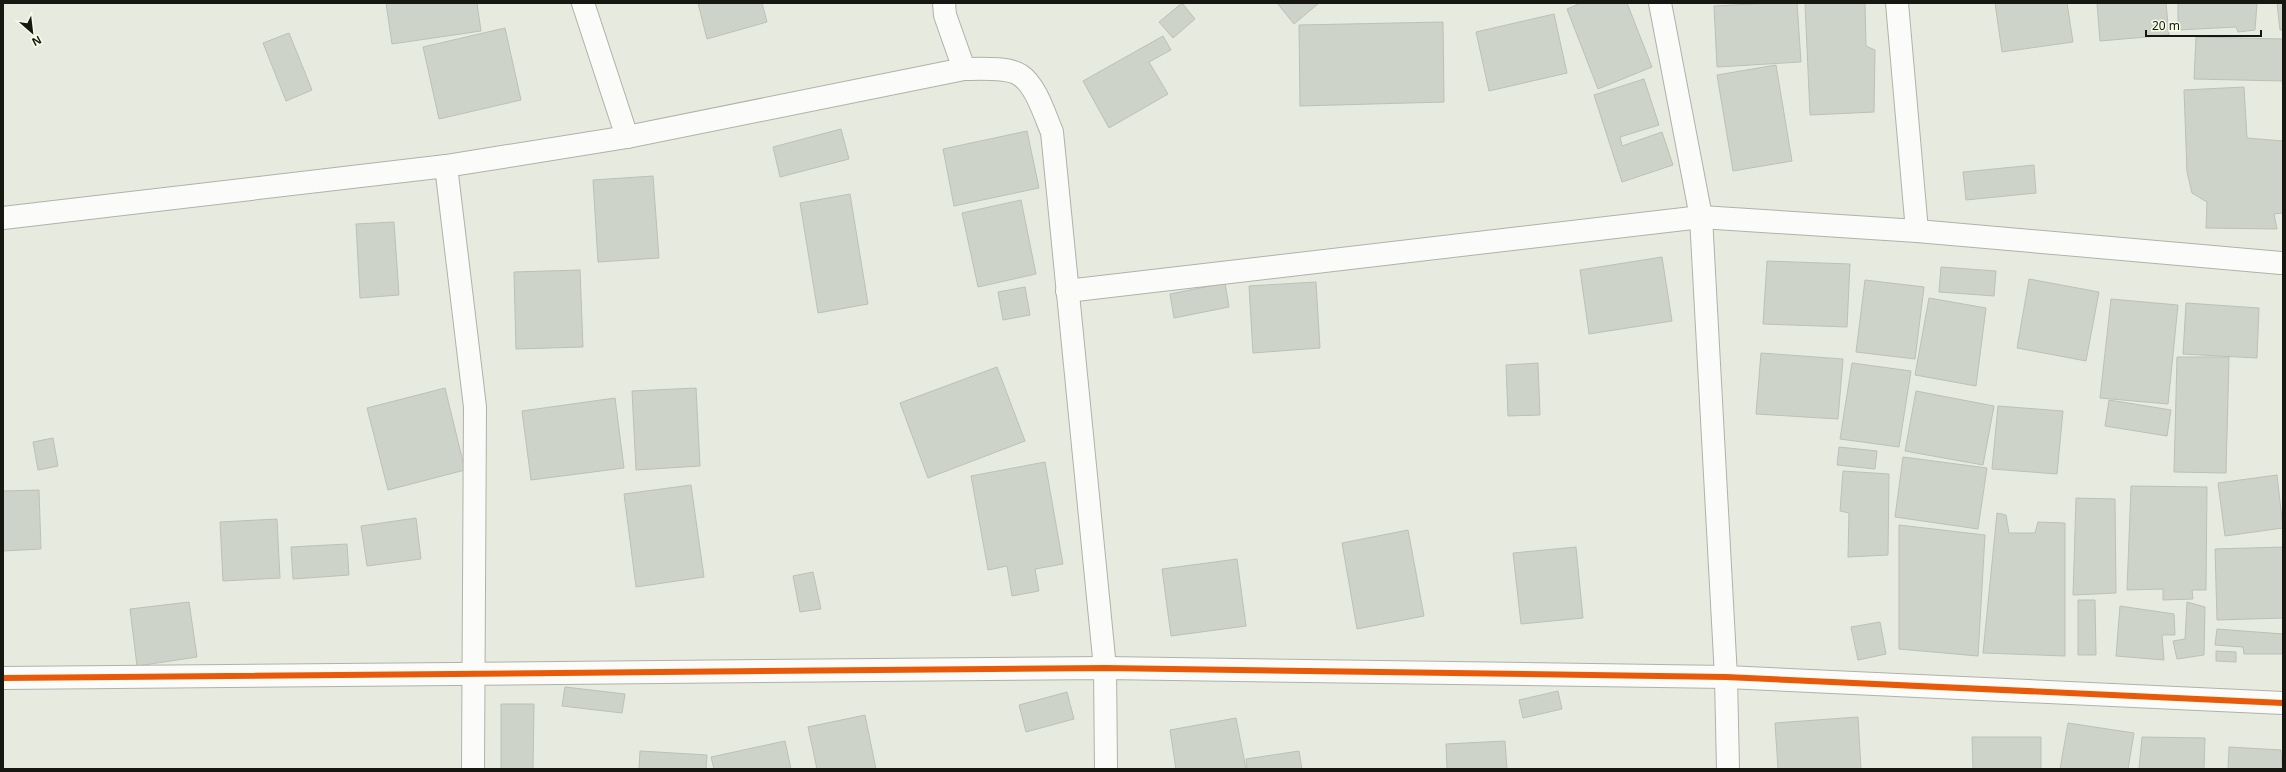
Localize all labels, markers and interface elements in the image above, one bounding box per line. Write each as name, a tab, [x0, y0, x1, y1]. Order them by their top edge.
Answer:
north arrow	[12, 12, 52, 52]
scale bar	[2146, 12, 2261, 38]
text: 20 m	[2152, 17, 2180, 34]
text: N	[29, 33, 44, 50]

